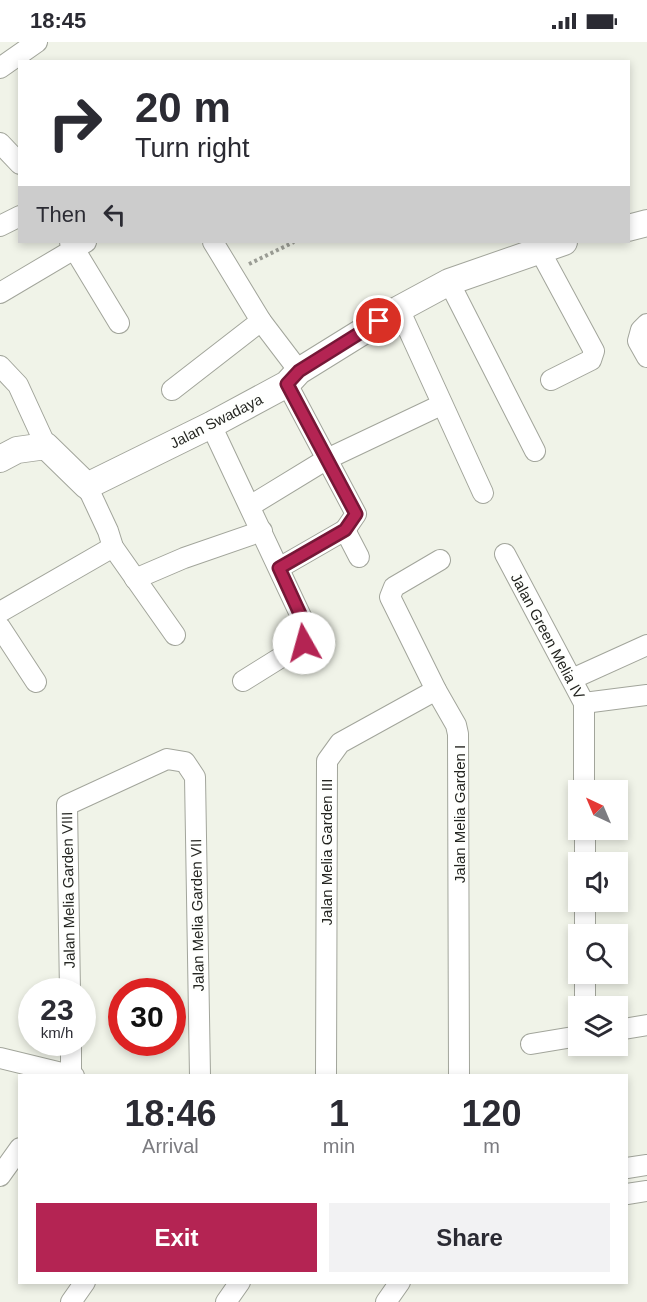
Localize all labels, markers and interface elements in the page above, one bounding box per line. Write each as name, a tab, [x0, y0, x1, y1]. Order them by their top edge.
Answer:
text: 18:45	[30, 8, 86, 33]
icon: right	[36, 84, 114, 162]
text: 20 m	[135, 84, 231, 131]
text: Turn right	[135, 133, 250, 163]
icon: left	[98, 198, 131, 231]
text: Then	[36, 202, 86, 227]
pin	[353, 295, 404, 346]
icon: arrive	[362, 304, 395, 337]
street label: Jalan Swadaya	[167, 390, 266, 452]
street label: Jalan Green Melia IV	[508, 570, 588, 702]
position arrow	[272, 611, 336, 675]
street label: Jalan Melia Garden I	[451, 745, 468, 883]
street label: Jalan Melia Garden III	[318, 779, 335, 925]
north arrow	[568, 780, 628, 840]
map controls	[568, 780, 628, 1056]
street label: Jalan Melia Garden VIII	[58, 811, 78, 969]
street label: Jalan Melia Garden VII	[187, 839, 207, 991]
button: sound	[568, 852, 628, 912]
button: search	[568, 924, 628, 984]
speed limit sign: 30	[108, 978, 186, 1056]
text: 23	[40, 993, 74, 1026]
button: layers	[568, 996, 628, 1056]
text: km/h	[41, 1024, 73, 1041]
text: 18:46	[124, 1093, 216, 1134]
text: 1	[329, 1093, 349, 1134]
text: 120	[461, 1093, 522, 1134]
text: Arrival	[142, 1135, 199, 1157]
text: min	[323, 1135, 355, 1157]
text: m	[483, 1135, 500, 1157]
button: Exit	[36, 1203, 317, 1272]
button: Share	[329, 1203, 610, 1272]

